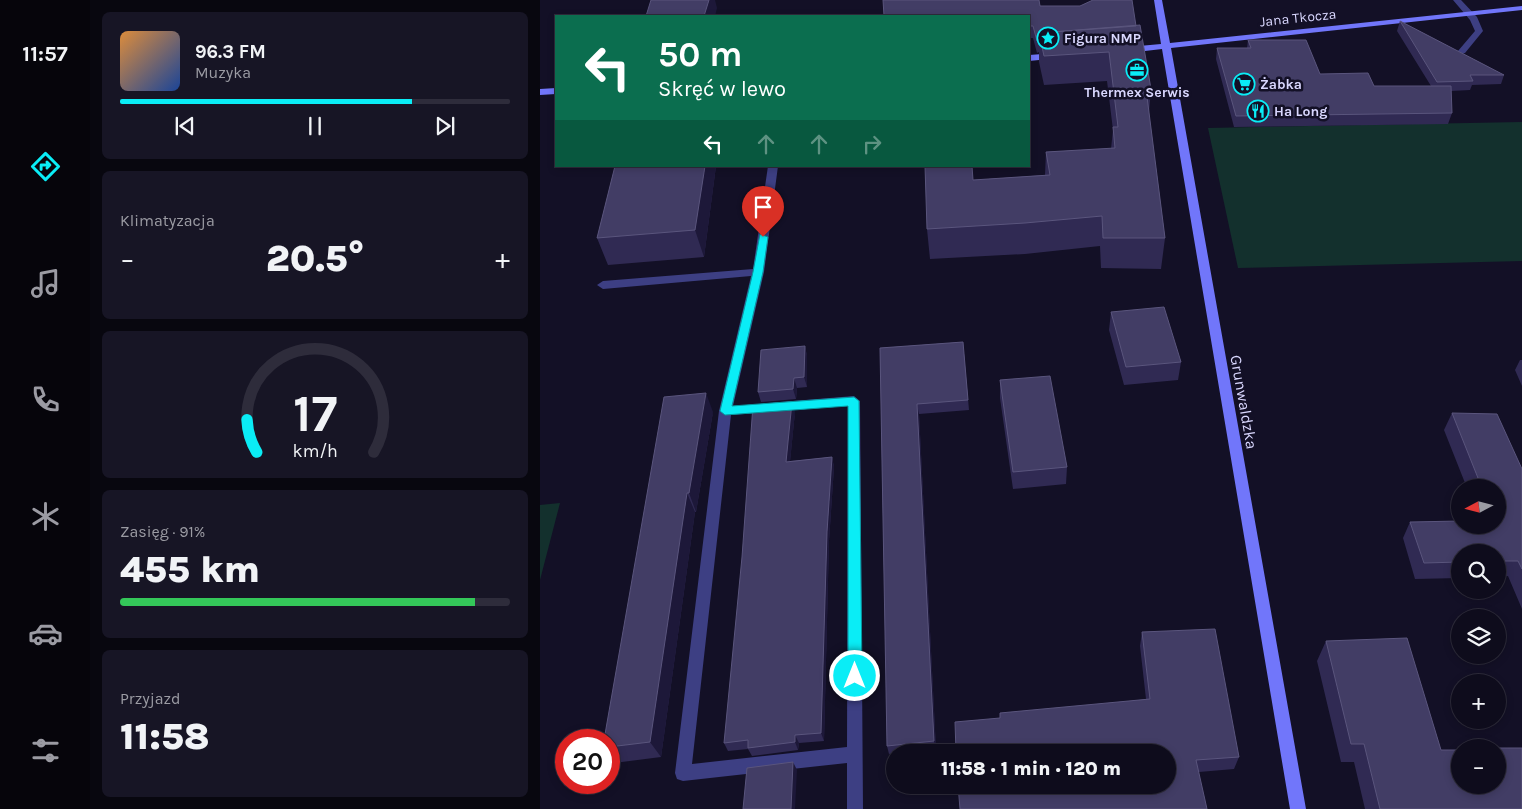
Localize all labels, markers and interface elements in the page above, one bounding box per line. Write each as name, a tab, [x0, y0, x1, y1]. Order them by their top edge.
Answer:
street label: Jana Tkocza	[1259, 6, 1337, 30]
place icon: Figura NMP	[1036, 26, 1060, 50]
place label: Figura NMP	[1064, 30, 1141, 47]
text: 50 m	[658, 34, 743, 75]
icon: left	[575, 35, 640, 100]
text: 11:57	[22, 41, 68, 67]
text: 96.3 FM	[195, 41, 266, 63]
office icon: Thermex Serwis	[1125, 58, 1149, 82]
text: Muzyka	[195, 63, 251, 82]
supermarket icon: Żabka	[1232, 72, 1256, 96]
text: Skręć w lewo	[658, 76, 786, 102]
place label: Żabka	[1260, 76, 1302, 93]
place label: Thermex Serwis	[1084, 84, 1190, 101]
restaurant icon: Ha Long	[1246, 99, 1270, 123]
place label: Ha Long	[1274, 103, 1327, 120]
icon: previous	[171, 112, 199, 140]
icon: pause	[301, 112, 329, 140]
icon: next	[431, 112, 459, 140]
icon: left	[699, 130, 727, 158]
icon: ahead	[752, 130, 780, 158]
icon: ahead	[805, 130, 833, 158]
icon: right	[858, 130, 886, 158]
icon: directions	[28, 149, 63, 184]
pin	[742, 186, 784, 237]
icon: arrive	[749, 193, 777, 221]
text: Klimatyzacja	[120, 211, 215, 230]
text: 20.5°	[266, 236, 364, 281]
text: −	[120, 242, 135, 275]
text: +	[495, 242, 510, 275]
icon: music	[28, 266, 63, 301]
street label: Grunwaldzka	[1226, 353, 1262, 451]
icon: phone	[28, 382, 63, 417]
text: 17	[293, 383, 337, 444]
text: km/h	[292, 441, 338, 462]
north arrow	[1451, 479, 1506, 534]
map controls	[1451, 479, 1506, 794]
icon: climate	[28, 499, 63, 534]
text: Zasięg · 91%	[120, 522, 205, 541]
button: search	[1451, 544, 1506, 599]
text: 455 km	[120, 547, 260, 592]
button: layers	[1451, 609, 1506, 664]
icon: car	[28, 616, 63, 651]
position arrow	[828, 649, 880, 701]
button: +	[1451, 674, 1506, 729]
text: Przyjazd	[120, 689, 181, 708]
text: 11:58	[120, 714, 210, 759]
speed limit sign: 20	[555, 729, 620, 794]
icon: filters	[28, 733, 63, 768]
button: −	[1451, 739, 1506, 794]
text: 11:58 · 1 min · 120 m	[941, 758, 1121, 780]

